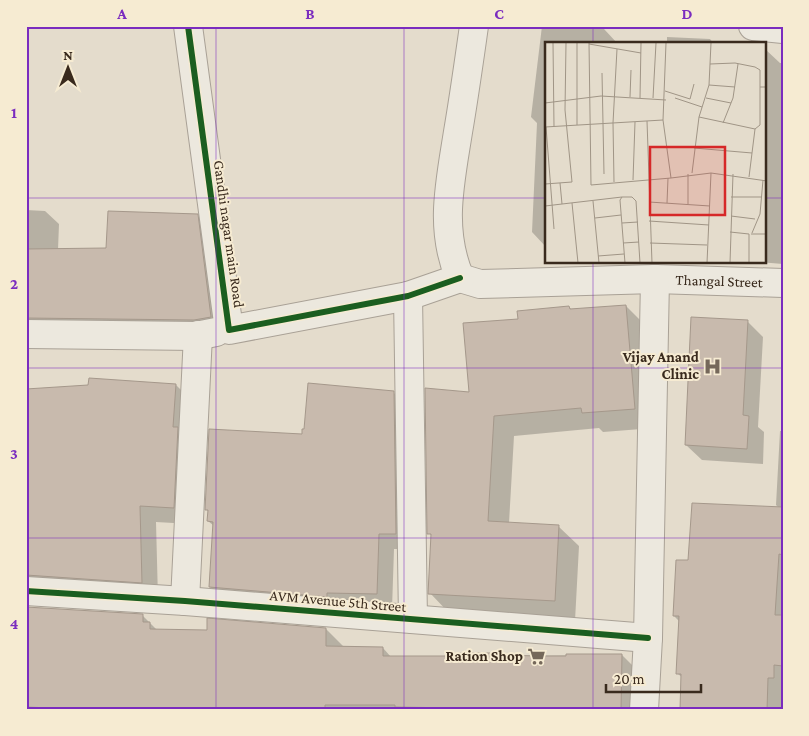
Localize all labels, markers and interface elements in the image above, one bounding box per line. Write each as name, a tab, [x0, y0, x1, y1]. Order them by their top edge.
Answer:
text: A	[116, 5, 127, 22]
text: B	[305, 5, 315, 22]
text: C	[494, 5, 504, 22]
text: D	[681, 5, 693, 22]
north arrow	[42, 42, 92, 92]
inset map	[545, 42, 766, 264]
text: N	[63, 47, 73, 63]
text: 1	[11, 104, 17, 121]
street label: Gandhi nagar main Road	[210, 159, 247, 309]
street label: Thangal Street	[675, 272, 764, 290]
text: 2	[10, 275, 18, 292]
place label: Vijay Anand Clinic	[622, 349, 700, 382]
hospital icon: Vijay Anand Clinic	[703, 356, 723, 376]
text: 3	[10, 445, 18, 462]
street label: AVM Avenue 5th Street	[269, 587, 408, 615]
text: 4	[10, 615, 19, 632]
supermarket icon: Ration Shop	[527, 646, 547, 666]
place label: Ration Shop	[445, 648, 523, 664]
scale bar	[606, 661, 702, 693]
text: 20 m	[614, 671, 645, 687]

